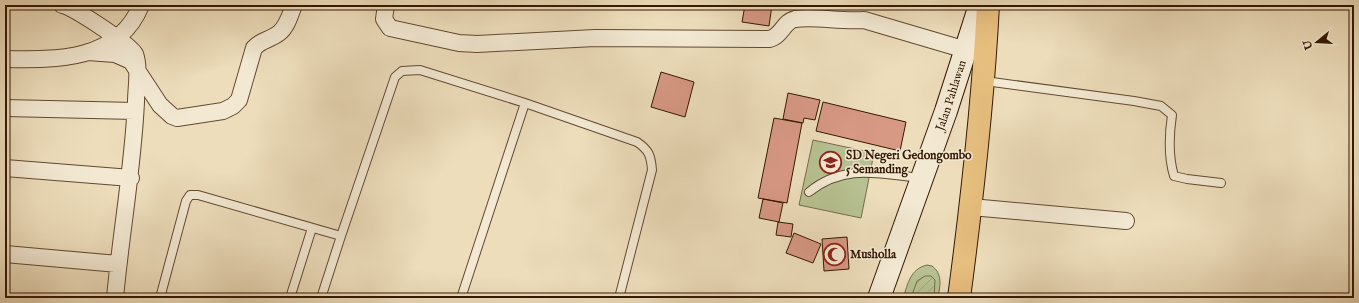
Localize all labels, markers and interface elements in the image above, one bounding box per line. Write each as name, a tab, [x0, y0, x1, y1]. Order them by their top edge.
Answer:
north arrow	[1297, 22, 1337, 62]
text: U	[1300, 38, 1317, 52]
street label: Jalan Pahlawan	[931, 58, 970, 135]
place label: SD Negeri Gedongombo 5 Semanding	[846, 148, 972, 178]
school or university icon: SD Negeri Gedongombo 5 Semanding	[818, 149, 844, 175]
mosque icon: Musholla	[822, 241, 848, 267]
place label: Musholla	[850, 247, 897, 262]

